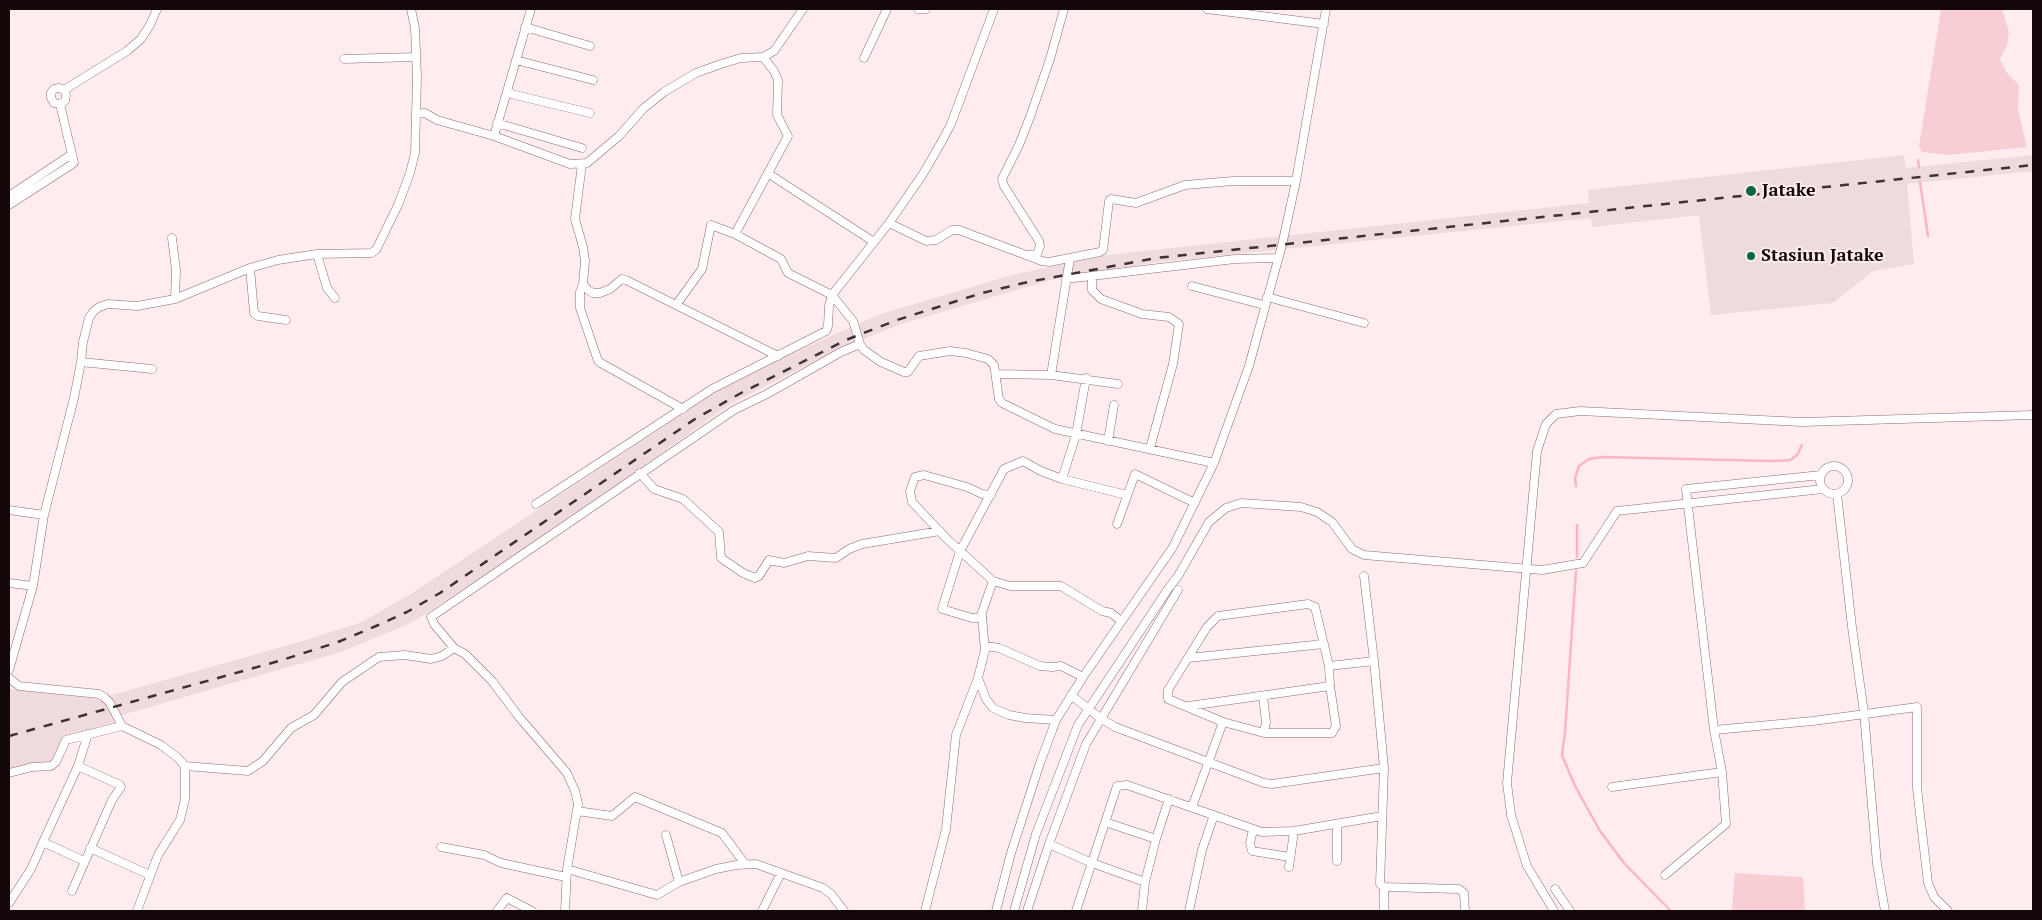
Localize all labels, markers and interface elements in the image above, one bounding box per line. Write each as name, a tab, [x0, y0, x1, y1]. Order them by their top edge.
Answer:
place label: Jatake	[1762, 180, 1816, 202]
marker: Jatake	[1744, 184, 1758, 198]
place label: Stasiun Jatake	[1761, 245, 1884, 267]
marker: Stasiun Jatake	[1745, 250, 1757, 262]

